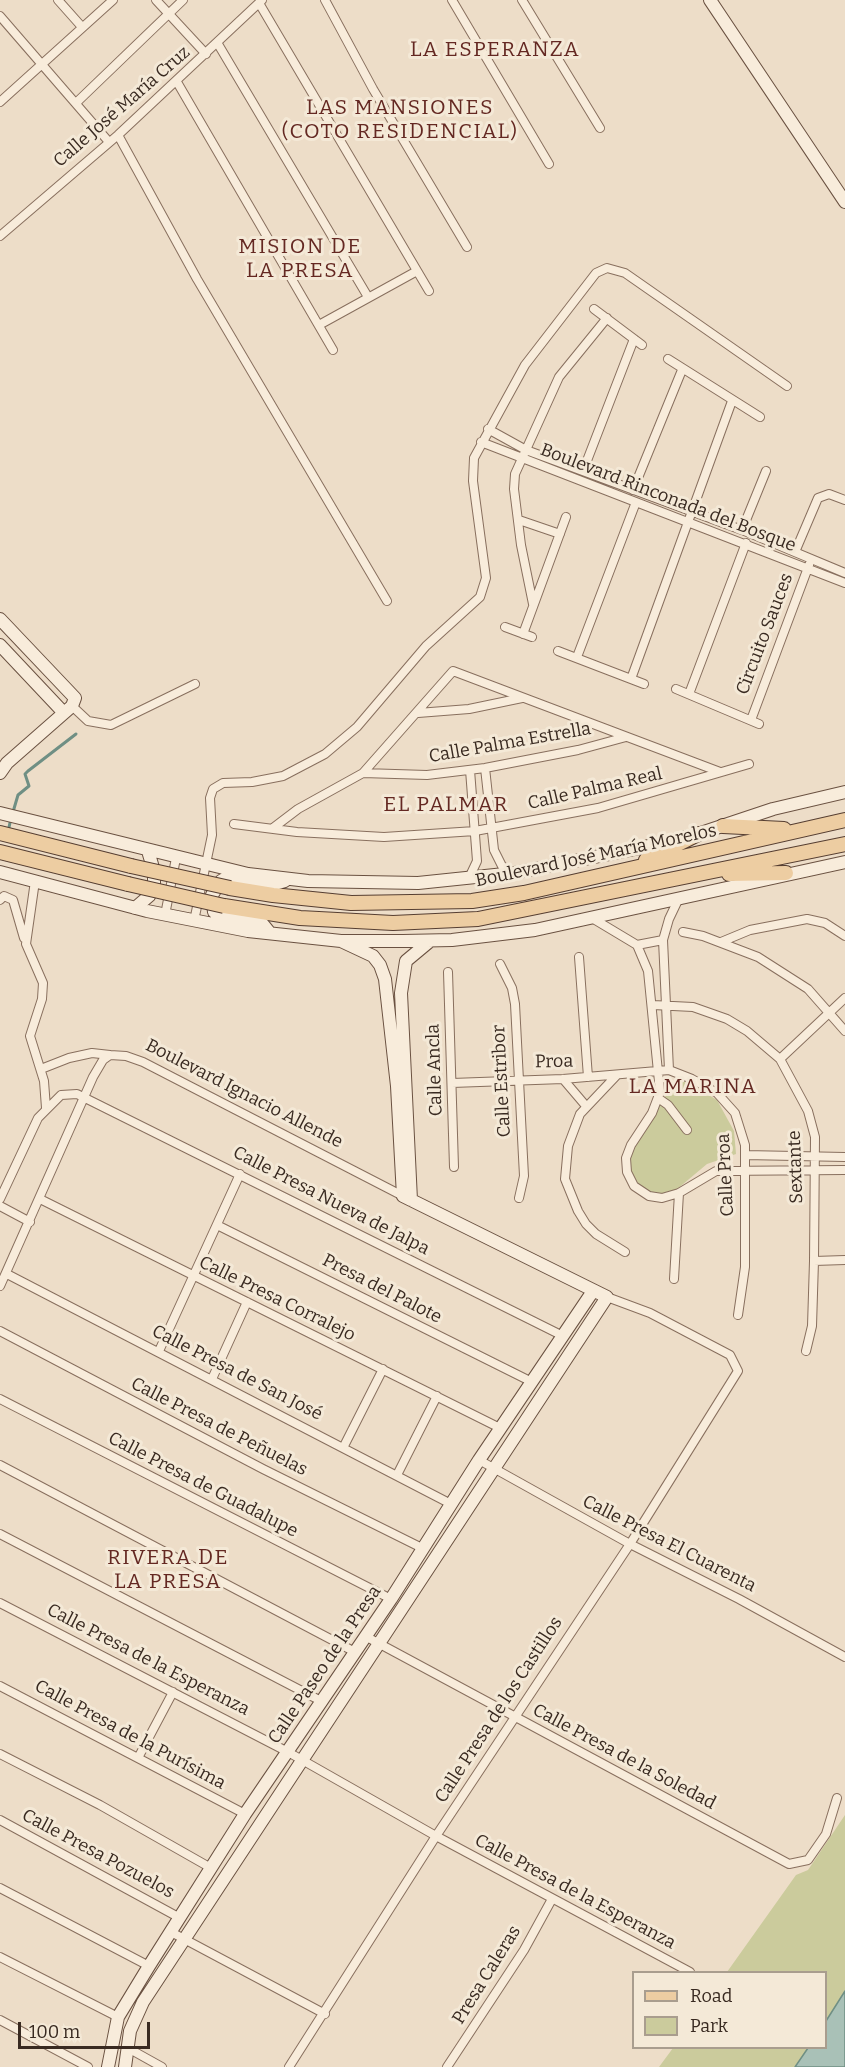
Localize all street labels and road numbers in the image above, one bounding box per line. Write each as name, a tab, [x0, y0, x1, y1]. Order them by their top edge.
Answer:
street label: Calle José María Cruz	[49, 42, 195, 172]
street label: Boulevard Rinconada del Bosque	[537, 439, 799, 557]
street label: Circuito Sauces	[732, 570, 798, 698]
street label: Calle Palma Estrella	[427, 718, 593, 768]
street label: Calle Palma Real	[526, 763, 664, 815]
street label: Boulevard José María Morelos	[473, 820, 719, 892]
street label: Calle Ancla	[423, 1023, 447, 1117]
street label: Calle Estribor	[488, 1024, 516, 1138]
street label: Boulevard Ignacio Allende	[142, 1035, 346, 1153]
street label: Proa	[535, 1051, 573, 1073]
street label: Sextante	[784, 1130, 808, 1204]
street label: Calle Proa	[713, 1133, 739, 1217]
street label: Calle Presa Nueva de Jalpa	[229, 1142, 433, 1260]
street label: Presa del Palote	[319, 1250, 445, 1328]
street label: Calle Presa Corralejo	[195, 1252, 359, 1346]
street label: Calle Presa de San José	[148, 1321, 326, 1425]
street label: Calle Presa de Peñuelas	[127, 1373, 311, 1481]
street label: Calle Presa de Guadalupe	[104, 1428, 302, 1542]
street label: Calle Presa El Cuarenta	[579, 1491, 759, 1597]
street label: Calle Paseo de la Presa	[264, 1582, 386, 1748]
street label: Calle Presa de la Esperanza	[43, 1599, 253, 1721]
street label: Calle Presa de los Castillos	[431, 1613, 567, 1807]
street label: Calle Presa de la Purísima	[31, 1675, 229, 1795]
street label: Calle Presa de la Soledad	[529, 1700, 719, 1814]
street label: Calle Presa Pozuelos	[18, 1805, 178, 1903]
street label: Calle Presa de la Esperanza	[471, 1830, 679, 1954]
street label: Presa Caleras	[448, 1922, 526, 2028]

